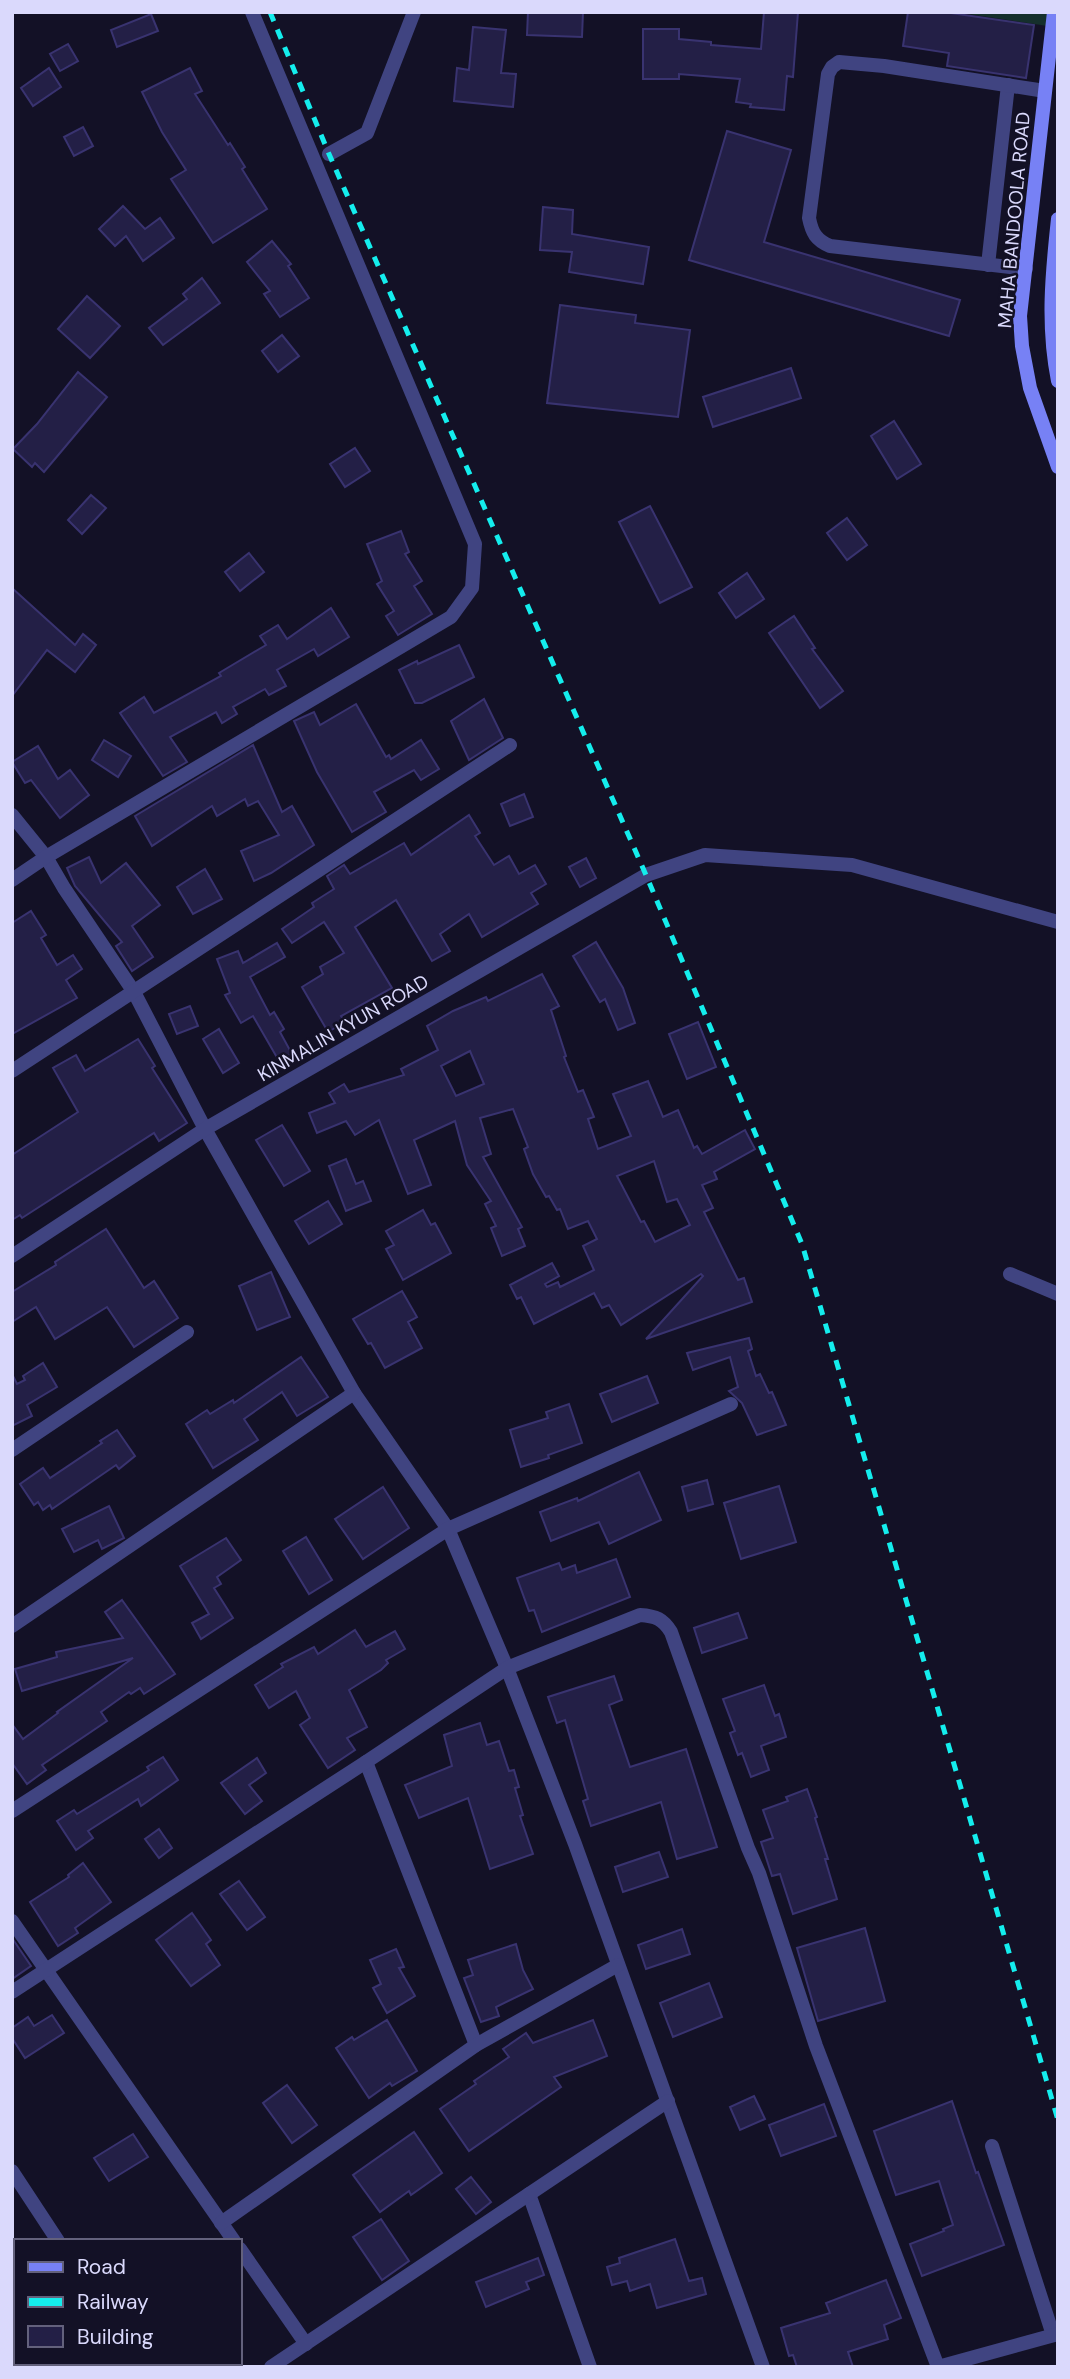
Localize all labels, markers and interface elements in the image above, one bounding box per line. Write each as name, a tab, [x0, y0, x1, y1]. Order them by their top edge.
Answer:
street label: MAHA BANDOOLA ROAD	[992, 111, 1036, 329]
street label: KINMALIN KYUN ROAD	[253, 969, 433, 1087]
legend	[14, 2239, 242, 2365]
text: Road	[77, 2253, 126, 2281]
text: Railway	[77, 2288, 149, 2316]
text: Building	[77, 2323, 154, 2351]

